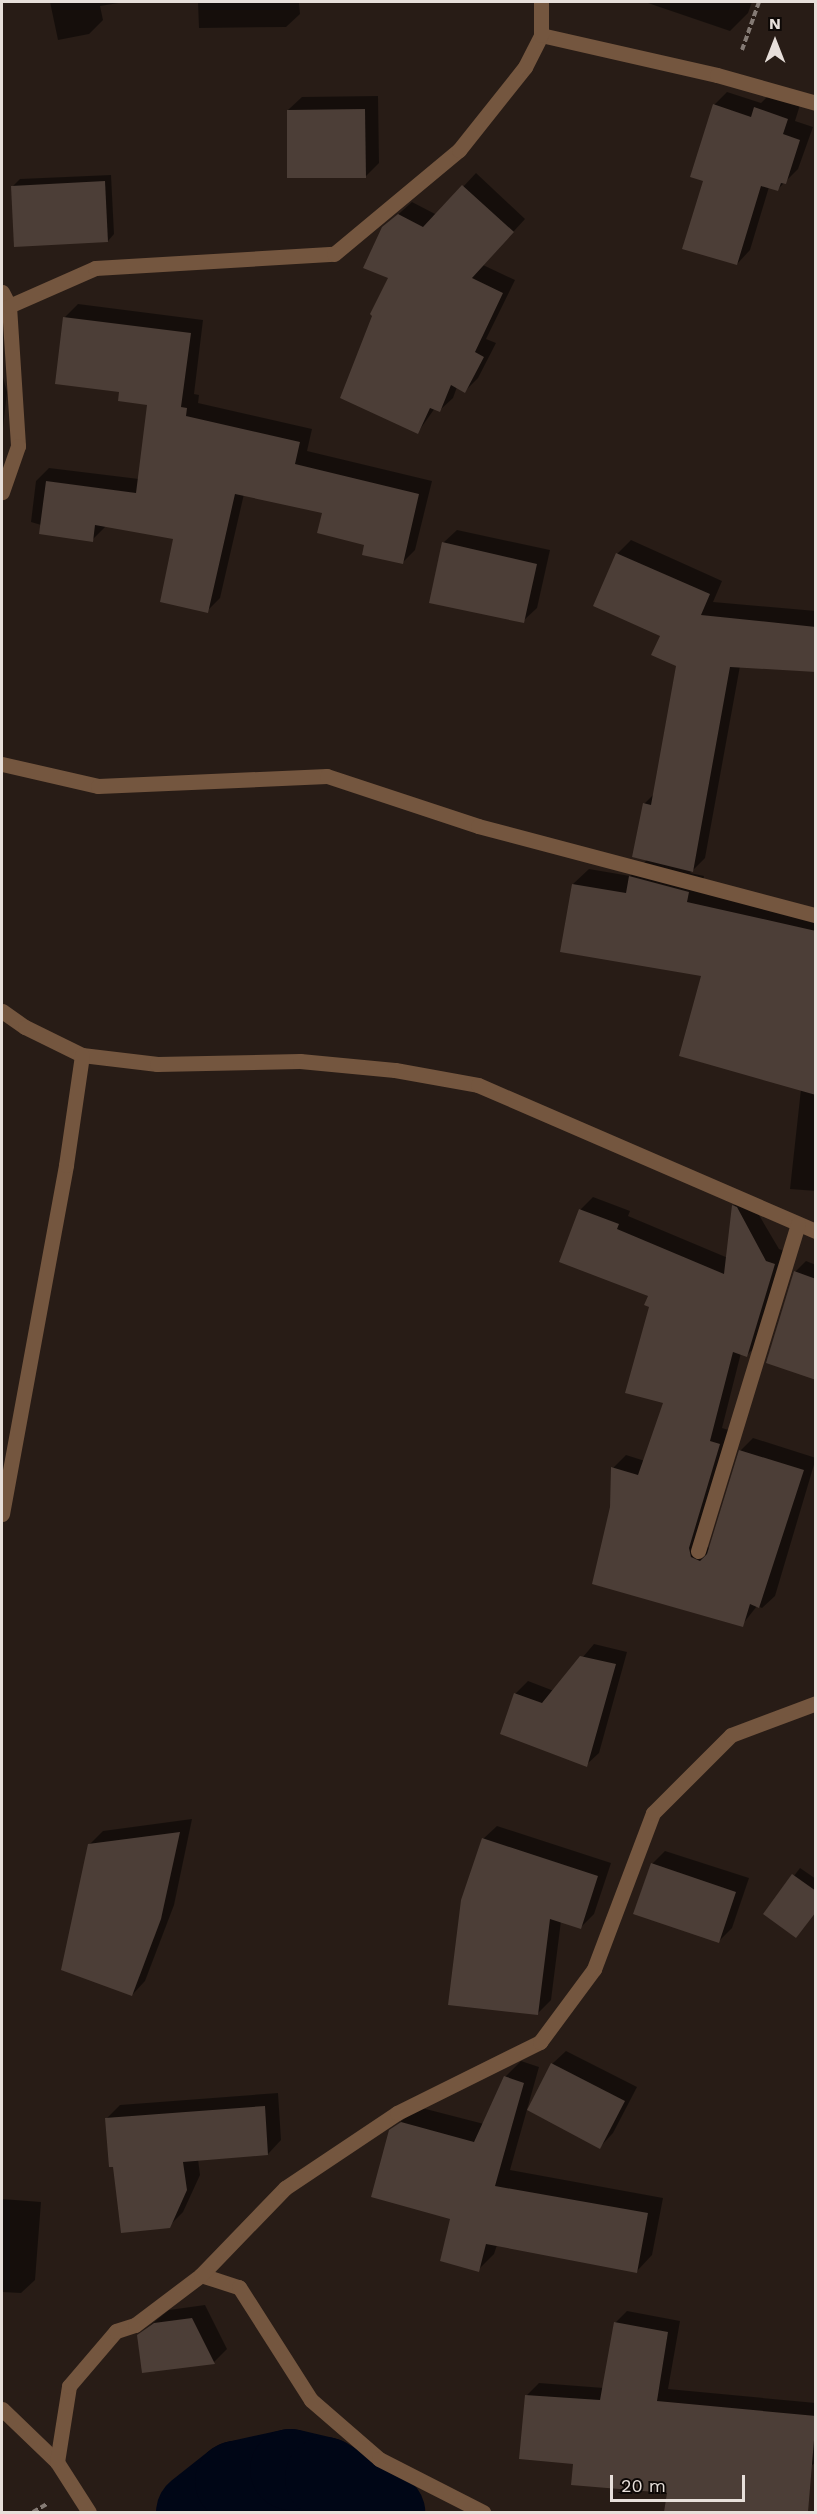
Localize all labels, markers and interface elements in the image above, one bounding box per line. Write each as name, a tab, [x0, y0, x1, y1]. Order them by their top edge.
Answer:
north arrow	[745, 12, 805, 72]
text: N	[769, 14, 781, 33]
scale bar	[613, 2463, 748, 2501]
text: 20 m	[621, 2475, 666, 2496]

